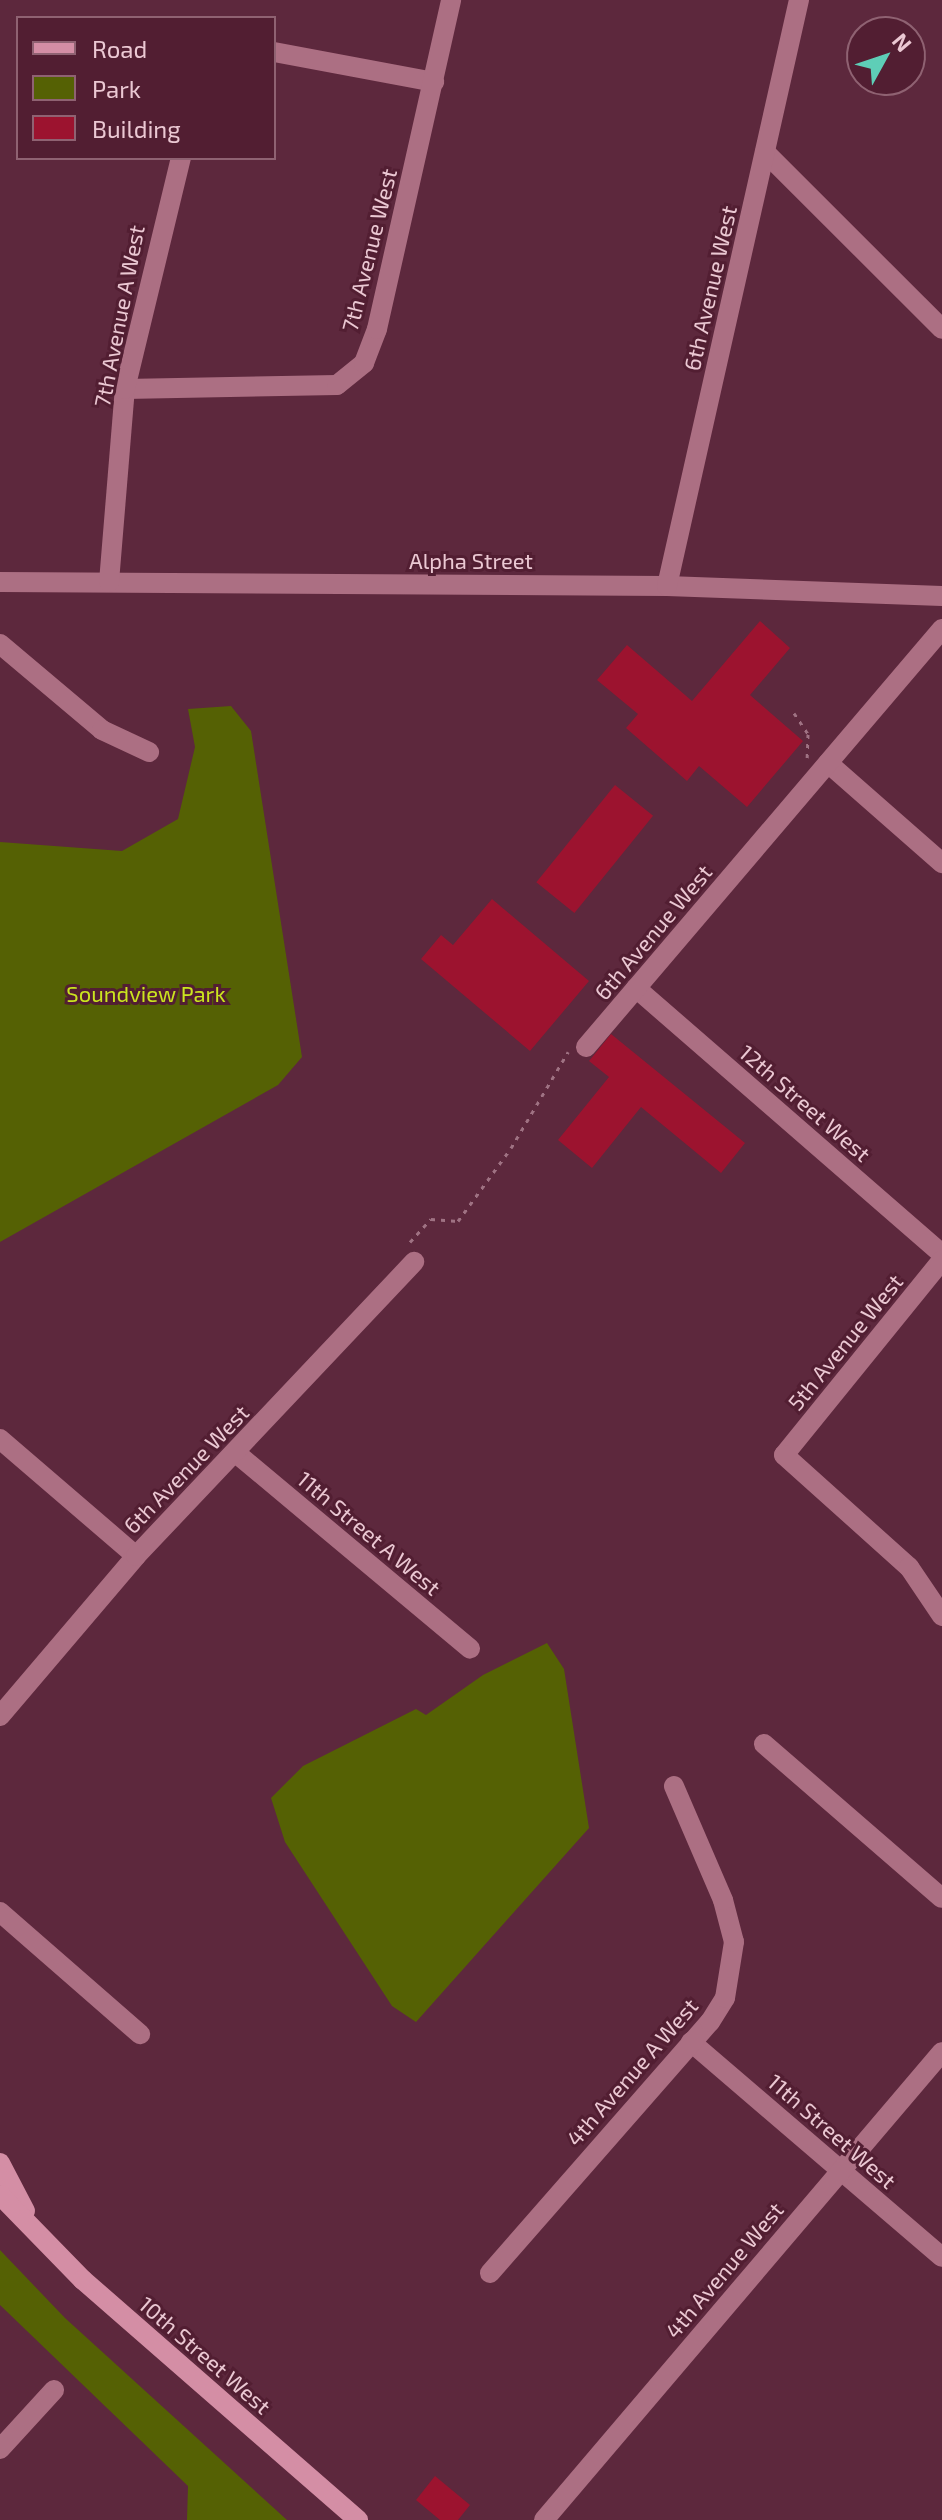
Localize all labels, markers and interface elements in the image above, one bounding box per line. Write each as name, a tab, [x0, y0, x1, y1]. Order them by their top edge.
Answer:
legend	[16, 16, 276, 160]
north arrow	[846, 16, 926, 96]
text: N	[888, 27, 918, 56]
text: Road	[92, 34, 147, 63]
text: Park	[92, 74, 141, 103]
text: Building	[92, 114, 181, 143]
street label: 7th Avenue West	[336, 165, 402, 335]
street label: 6th Avenue West	[678, 203, 742, 373]
street label: 7th Avenue A West	[88, 222, 150, 410]
street label: Alpha Street	[409, 548, 533, 574]
street label: 6th Avenue West	[589, 859, 717, 1005]
park label: Soundview Park	[66, 981, 226, 1007]
street label: 12th Street West	[734, 1039, 876, 1167]
street label: 5th Avenue West	[782, 1268, 908, 1416]
street label: 6th Avenue West	[118, 1399, 254, 1539]
street label: 11th Street A West	[292, 1465, 446, 1601]
street label: 4th Avenue A West	[560, 1992, 704, 2152]
street label: 11th Street West	[762, 2068, 902, 2194]
street label: 4th Avenue West	[659, 2196, 789, 2344]
street label: 10th Street West	[134, 2291, 276, 2419]

